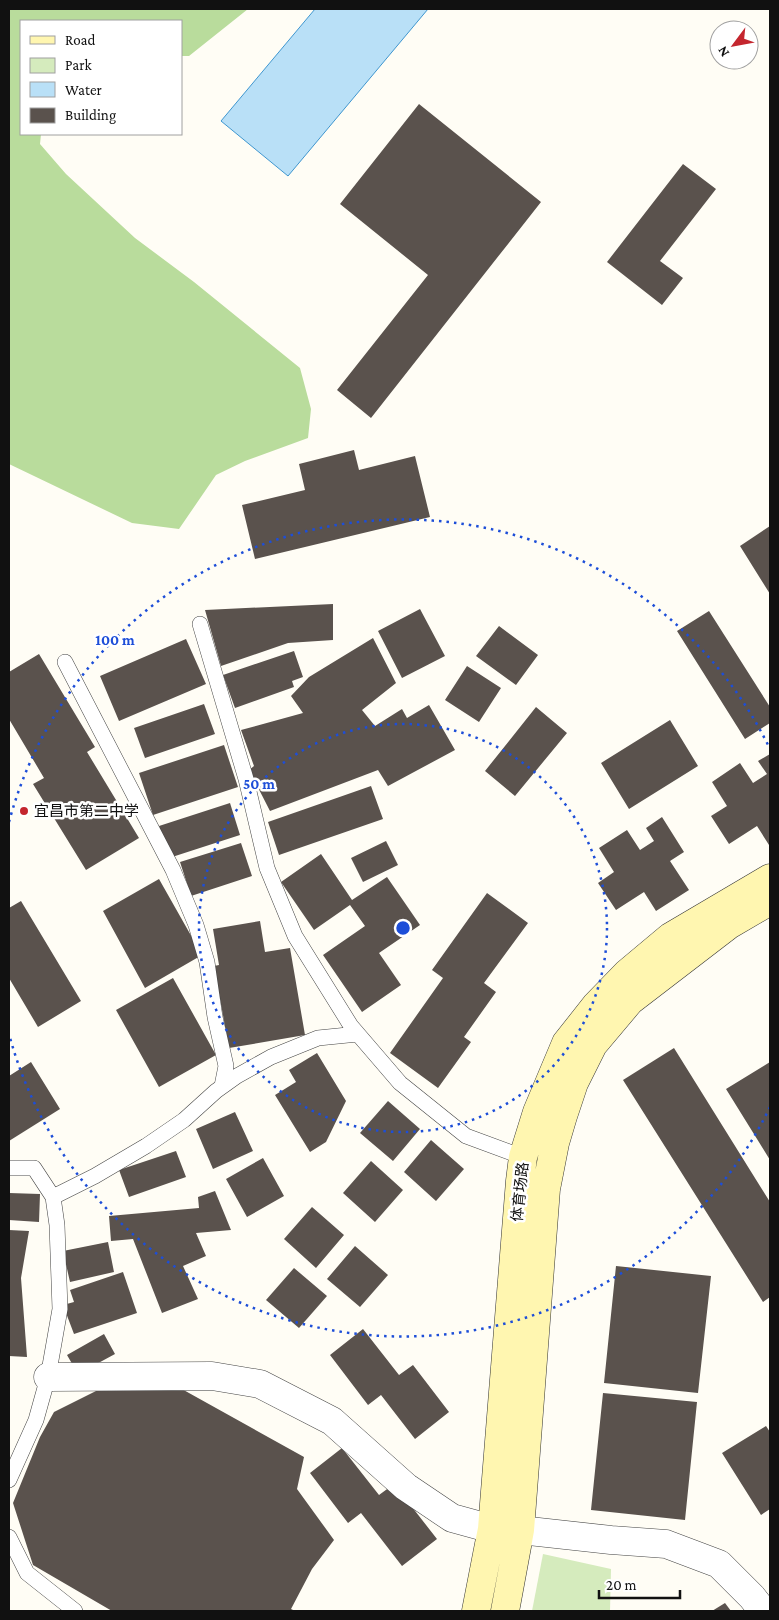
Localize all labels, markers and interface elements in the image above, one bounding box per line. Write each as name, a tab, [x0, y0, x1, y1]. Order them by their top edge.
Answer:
legend	[20, 20, 182, 135]
north arrow	[709, 20, 759, 70]
text: Road	[65, 32, 96, 48]
text: N	[713, 43, 732, 60]
text: Park	[65, 57, 92, 73]
text: Water	[65, 82, 102, 98]
text: Building	[65, 107, 116, 124]
text: 100 m	[95, 632, 135, 648]
text: 50 m	[243, 776, 275, 792]
place label: 宜昌市第二中学	[34, 803, 139, 819]
marker: 宜昌市第二中学	[18, 805, 30, 817]
centre of rings	[394, 919, 412, 937]
street label: 体育场路	[509, 1161, 531, 1223]
scale bar	[599, 1568, 680, 1600]
text: 20 m	[606, 1577, 637, 1593]

